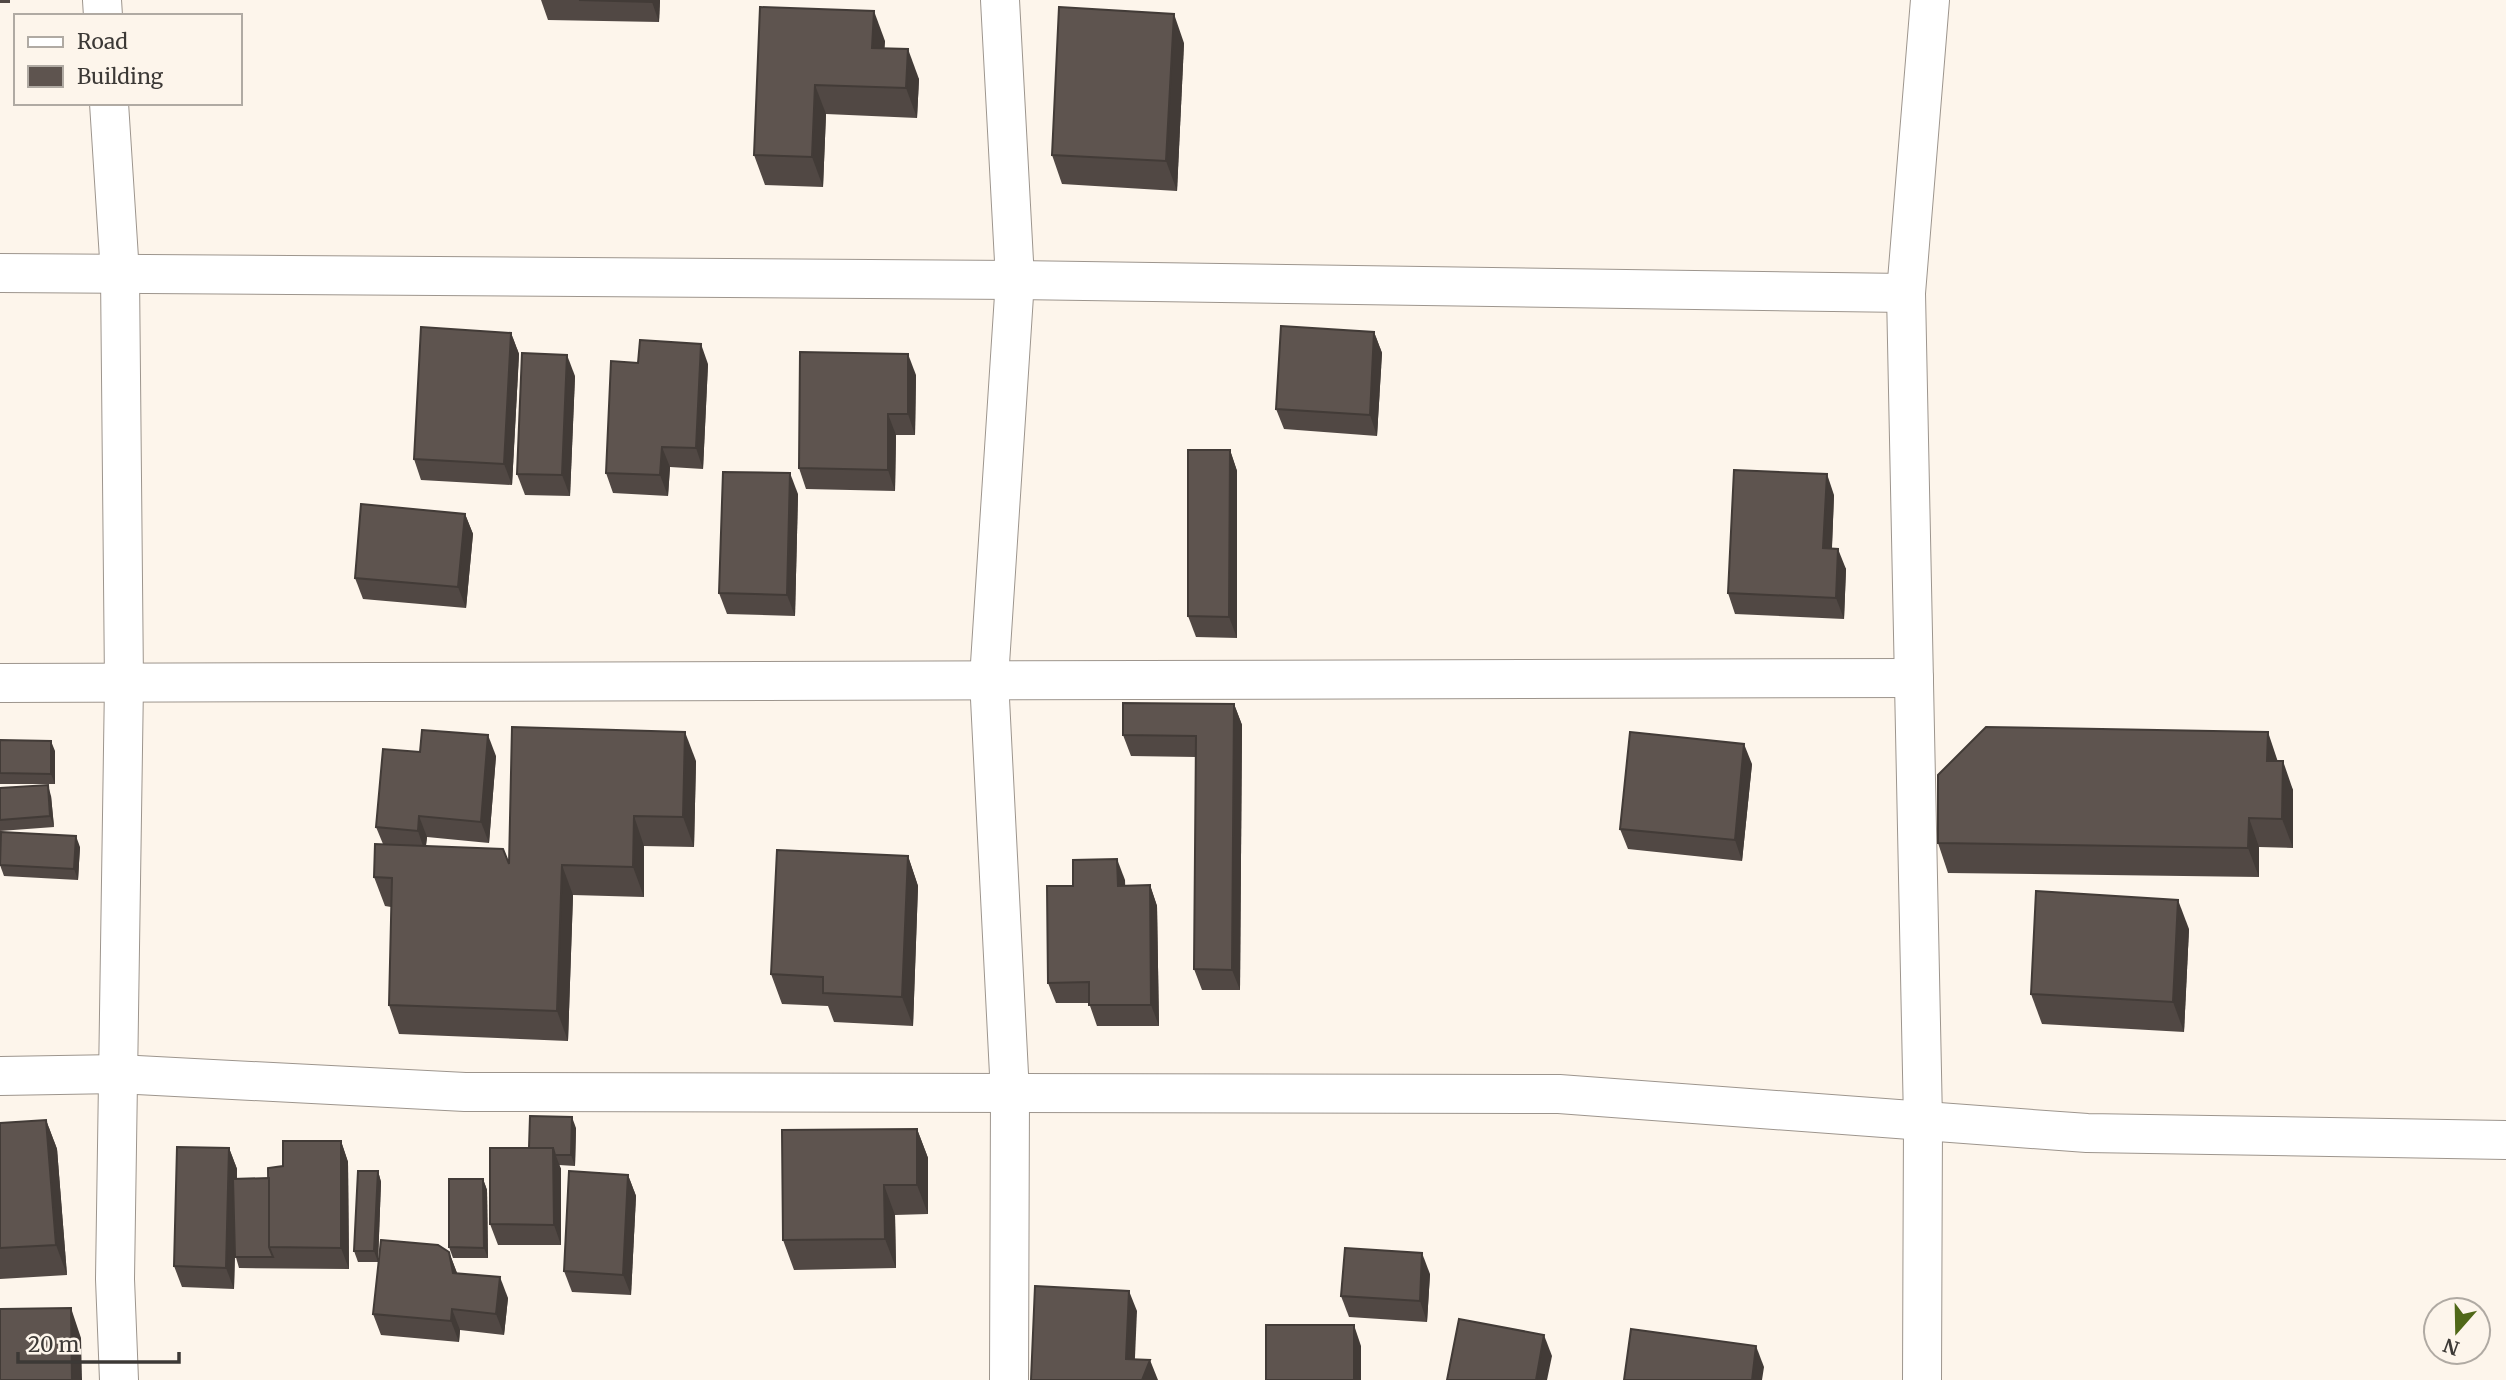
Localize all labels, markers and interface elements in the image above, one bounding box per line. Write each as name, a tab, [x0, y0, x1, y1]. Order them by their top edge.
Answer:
legend	[14, 14, 242, 105]
text: Road	[77, 28, 128, 55]
text: Building	[77, 63, 164, 90]
north arrow	[2422, 1296, 2492, 1366]
scale bar	[18, 1320, 178, 1364]
text: 20 m	[28, 1331, 80, 1358]
text: N	[2440, 1333, 2462, 1361]

